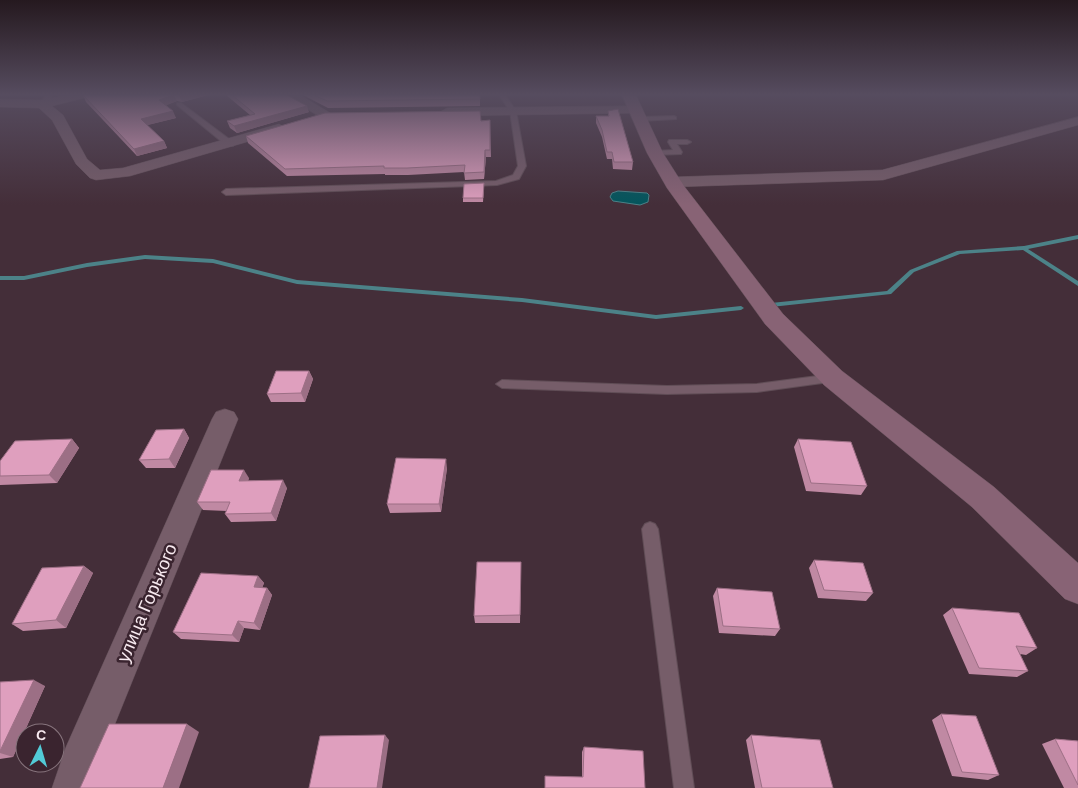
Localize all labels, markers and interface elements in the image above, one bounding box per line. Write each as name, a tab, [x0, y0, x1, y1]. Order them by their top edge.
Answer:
street label: улица Горького	[113, 541, 181, 665]
north arrow	[15, 723, 65, 773]
text: С	[35, 727, 47, 743]

